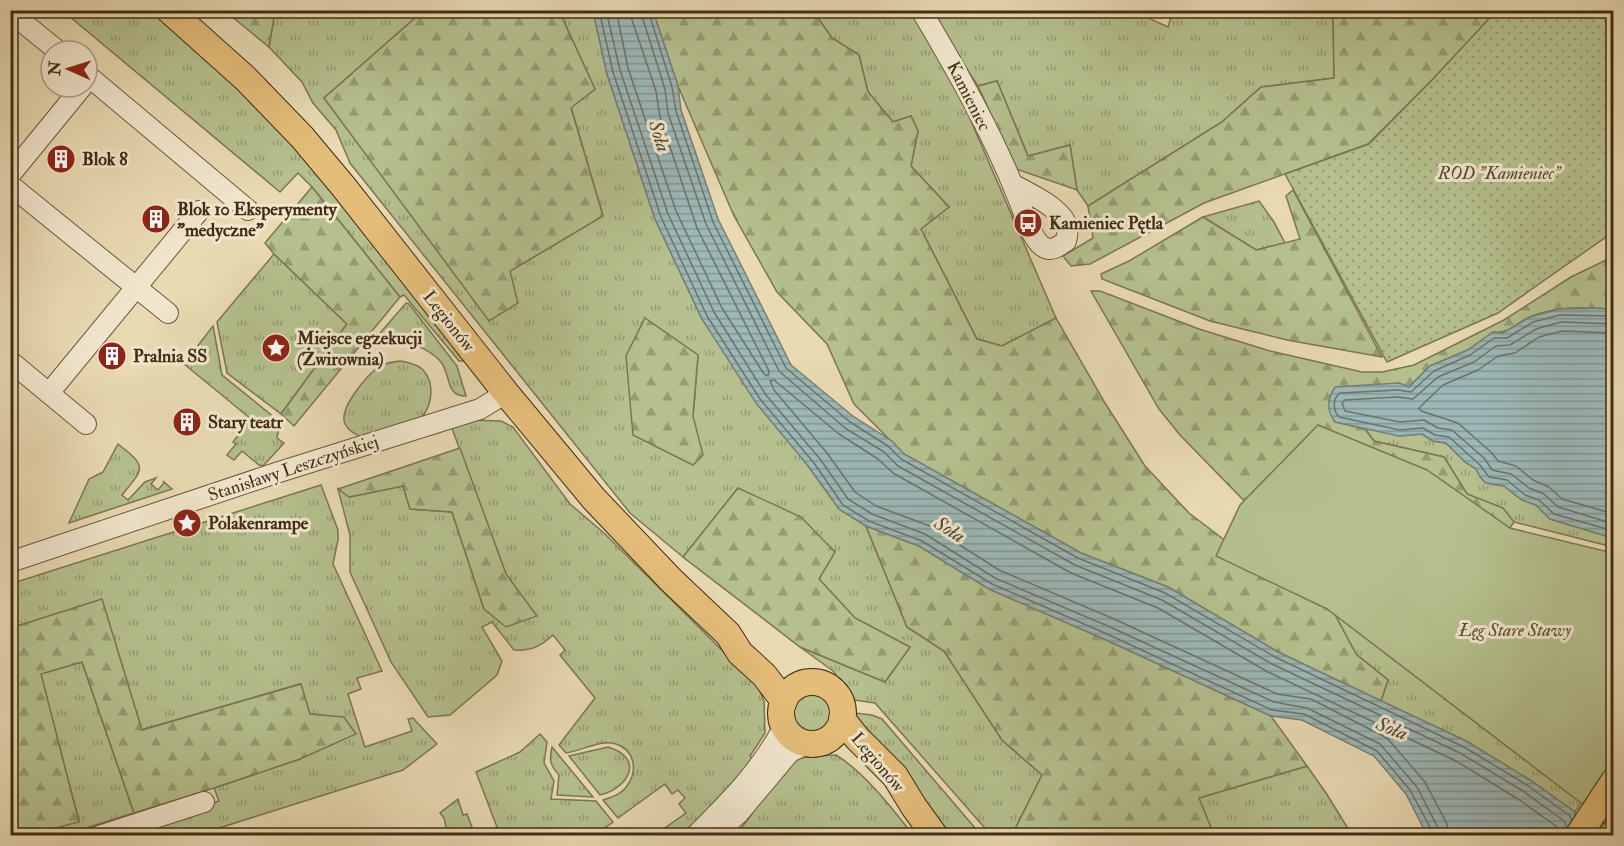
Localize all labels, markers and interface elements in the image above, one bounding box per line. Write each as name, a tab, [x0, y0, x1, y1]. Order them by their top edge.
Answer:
north arrow	[39, 39, 99, 99]
street label: Kamieniec	[941, 58, 996, 135]
text: N	[45, 60, 65, 77]
water label: Soła	[642, 116, 676, 155]
building icon: Blok 8	[45, 143, 77, 175]
place label: Blok 8	[82, 148, 128, 171]
park label: ROD "Kamieniec"	[1437, 162, 1562, 185]
place label: Blok 10 Eksperymenty "medyczne"	[177, 198, 338, 242]
building icon: Blok 10 Eksperymenty "medyczne"	[140, 203, 172, 235]
bus stop icon: Kamieniec Pętla	[1012, 207, 1044, 239]
place label: Kamieniec Pętla	[1049, 212, 1164, 235]
street label: Legionów	[417, 286, 480, 357]
place label: Miejsce egzekucji (Żwirownia)	[296, 327, 422, 371]
place icon: Miejsce egzekucji (Żwirownia)	[260, 332, 292, 364]
building icon: Pralnia SS	[96, 340, 128, 372]
place label: Pralnia SS	[133, 345, 207, 368]
building icon: Stary teatr	[171, 406, 203, 438]
place label: Stary teatr	[208, 411, 283, 434]
street label: Stanisławy Leszczyńskiej	[205, 430, 381, 507]
place icon: Polakenrampe	[171, 507, 203, 539]
water label: Soła	[929, 510, 970, 548]
place label: Polakenrampe	[208, 512, 309, 535]
park label: Łęg Stare Stawy	[1458, 619, 1572, 642]
water label: Soła	[1372, 711, 1411, 746]
street label: Legionów	[846, 727, 910, 798]

